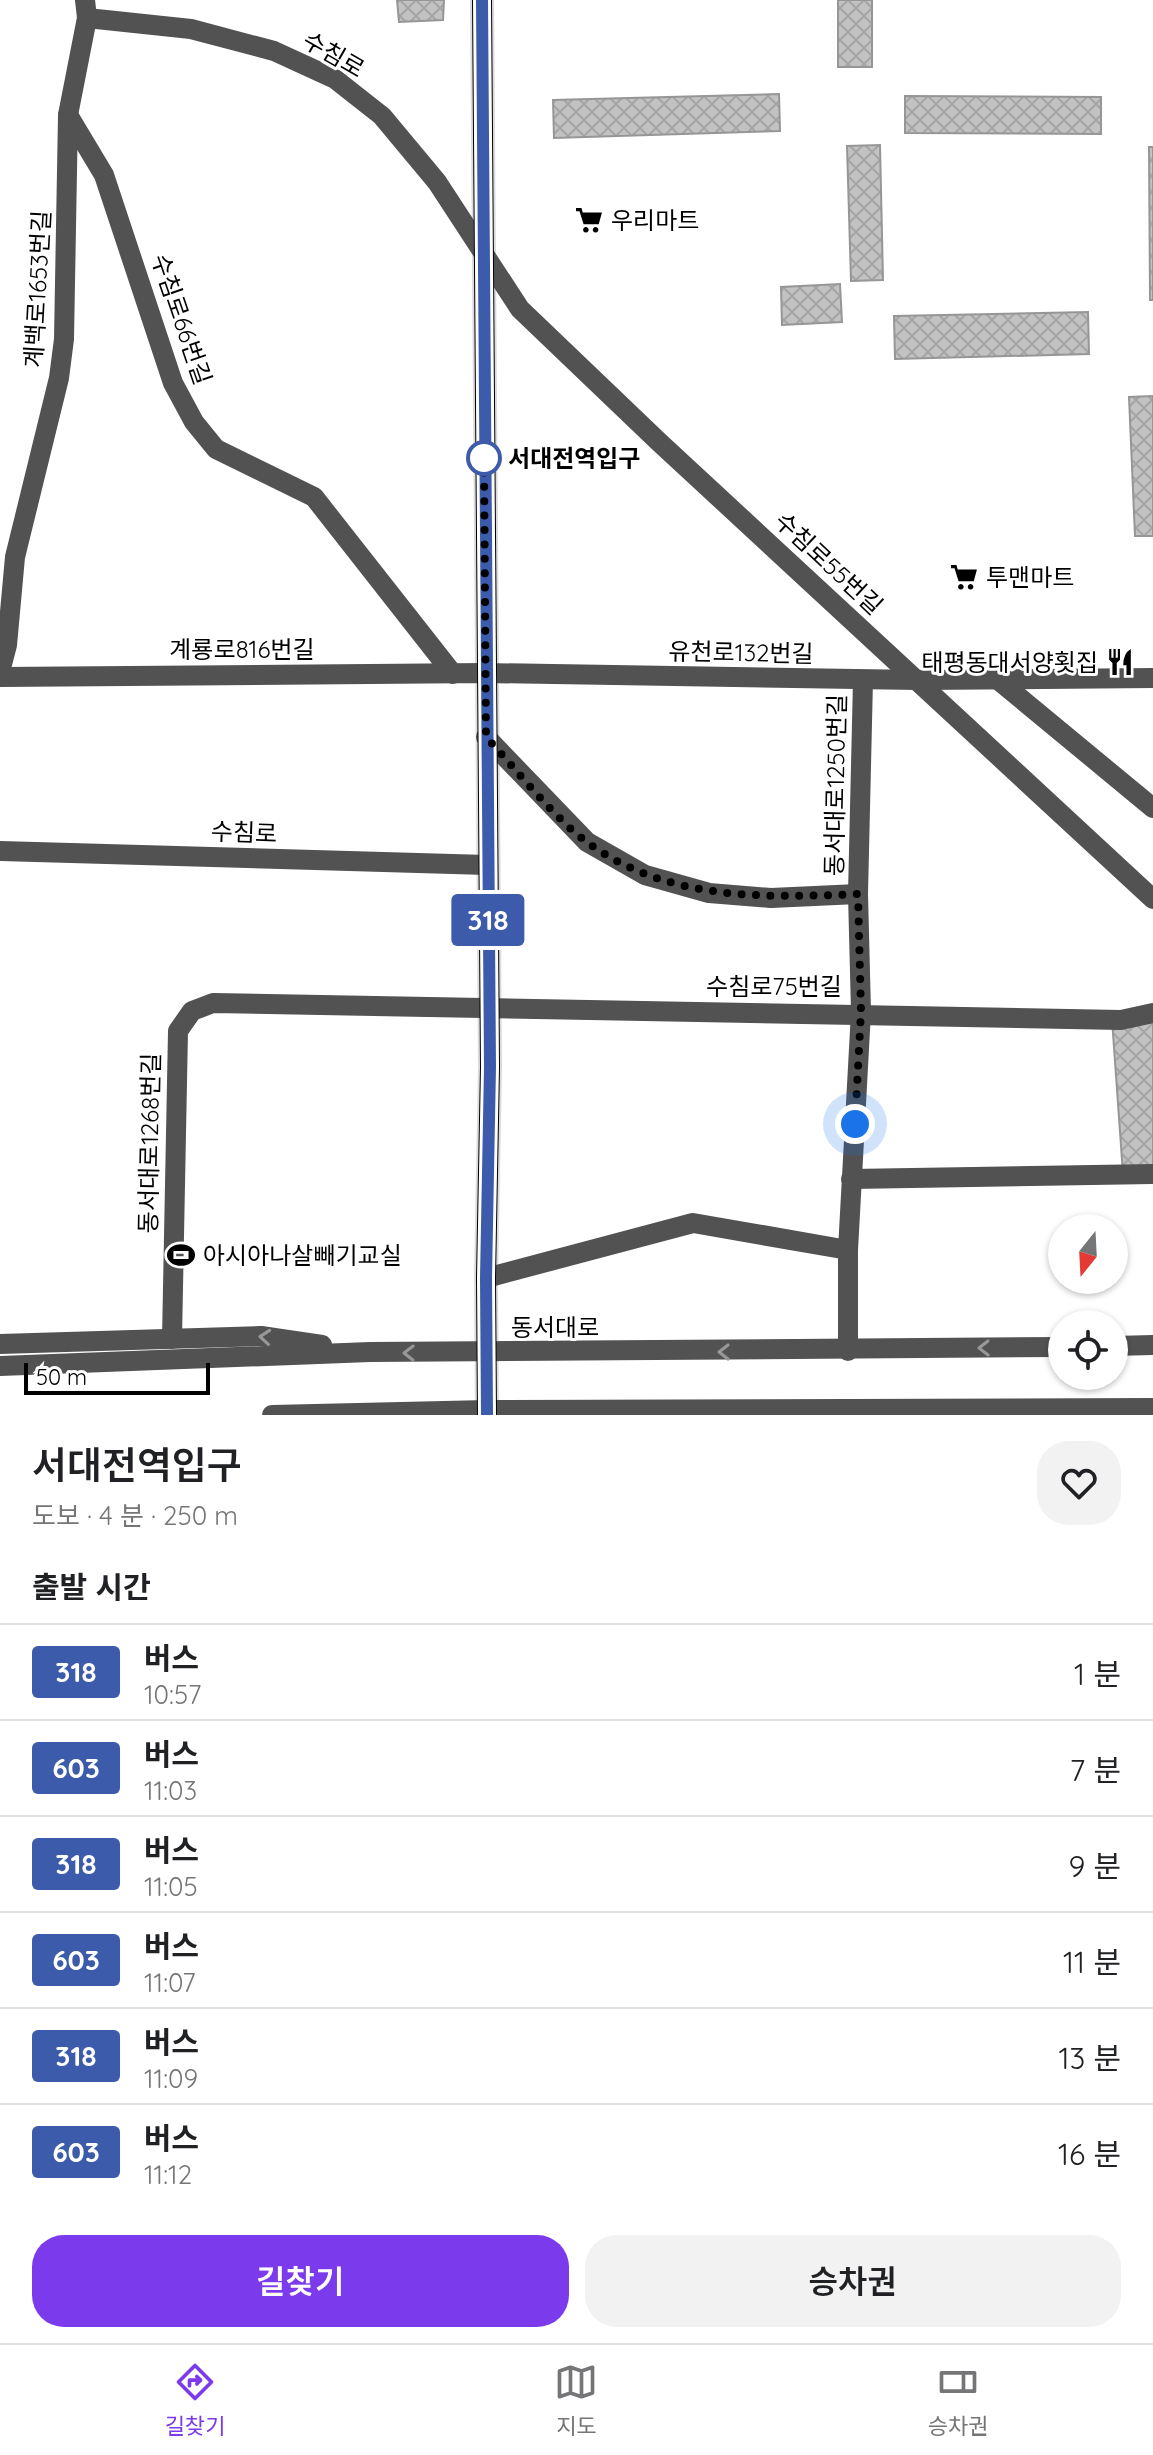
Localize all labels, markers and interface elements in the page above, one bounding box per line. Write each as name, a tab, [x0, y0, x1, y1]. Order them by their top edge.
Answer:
street label: 수침로	[298, 24, 370, 84]
supermarket icon: 우리마트	[574, 205, 604, 235]
place label: 우리마트	[611, 205, 699, 235]
street label: 계백로1653번길	[18, 209, 56, 369]
street label: 수침로66번길	[146, 250, 218, 388]
marker: 서대전역입구	[467, 441, 501, 475]
place label: 서대전역입구	[508, 443, 640, 473]
street label: 수침로55번길	[769, 505, 889, 621]
supermarket icon: 투맨마트	[949, 562, 979, 592]
place label: 투맨마트	[986, 562, 1074, 592]
street label: 계룡로816번길	[169, 634, 315, 664]
street label: 유천로132번길	[668, 636, 814, 668]
place label: 태평동대서양횟집	[921, 647, 1098, 677]
restaurant icon: 태평동대서양횟집	[1105, 647, 1135, 677]
street label: 동서대로1250번길	[818, 694, 852, 876]
street label: 수침로	[210, 816, 278, 848]
line badge: 318	[442, 894, 534, 946]
text: 318	[467, 902, 509, 937]
street label: 수침로75번길	[706, 971, 842, 1001]
street label: 동서대로1268번길	[132, 1052, 166, 1234]
your location	[835, 1104, 875, 1144]
north arrow	[1048, 1214, 1128, 1294]
map controls	[1048, 1214, 1128, 1390]
sports icon: 아시아나살빼기교실	[166, 1240, 196, 1270]
place label: 아시아나살빼기교실	[203, 1240, 402, 1270]
button: locate	[1048, 1310, 1128, 1390]
street label: 동서대로	[511, 1312, 599, 1342]
one-way arrow	[258, 1329, 271, 1346]
one-way arrow	[977, 1339, 990, 1357]
one-way arrow	[717, 1343, 730, 1360]
one-way arrow	[402, 1344, 415, 1361]
scale bar	[24, 1359, 210, 1395]
text: 50 m	[36, 1363, 87, 1391]
text: 서대전역입구	[32, 1441, 242, 1489]
button: heart	[1037, 1441, 1121, 1525]
text: 도보 · 4 분 · 250 m	[32, 1499, 238, 1532]
text: 출발 시간	[32, 1568, 151, 1606]
text: 버스	[144, 1639, 199, 1677]
text: 318	[55, 1654, 97, 1689]
text: 1 분	[1074, 1655, 1121, 1693]
text: 10:57	[144, 1678, 201, 1711]
text: 버스	[144, 1735, 199, 1773]
text: 603	[52, 1750, 100, 1785]
text: 7 분	[1070, 1751, 1121, 1789]
text: 11:03	[144, 1774, 197, 1807]
text: 버스	[144, 1831, 199, 1869]
text: 318	[55, 1846, 97, 1881]
text: 9 분	[1068, 1847, 1121, 1885]
text: 11:05	[144, 1870, 198, 1903]
text: 버스	[144, 1927, 199, 1965]
text: 603	[52, 1942, 100, 1977]
text: 11 분	[1063, 1943, 1121, 1981]
text: 11:07	[144, 1966, 195, 1999]
text: 버스	[144, 2023, 199, 2061]
text: 318	[55, 2038, 97, 2073]
text: 13 분	[1058, 2039, 1121, 2077]
text: 11:09	[144, 2062, 198, 2095]
text: 버스	[144, 2119, 199, 2157]
text: 603	[52, 2134, 100, 2169]
text: 16 분	[1058, 2135, 1121, 2173]
text: 11:12	[144, 2158, 192, 2191]
button: 길찾기	[32, 2235, 569, 2327]
button: 승차권	[585, 2235, 1121, 2327]
tab: 길찾기	[165, 2360, 225, 2440]
tab: 지도	[554, 2360, 598, 2440]
tab: 승차권	[928, 2360, 988, 2440]

